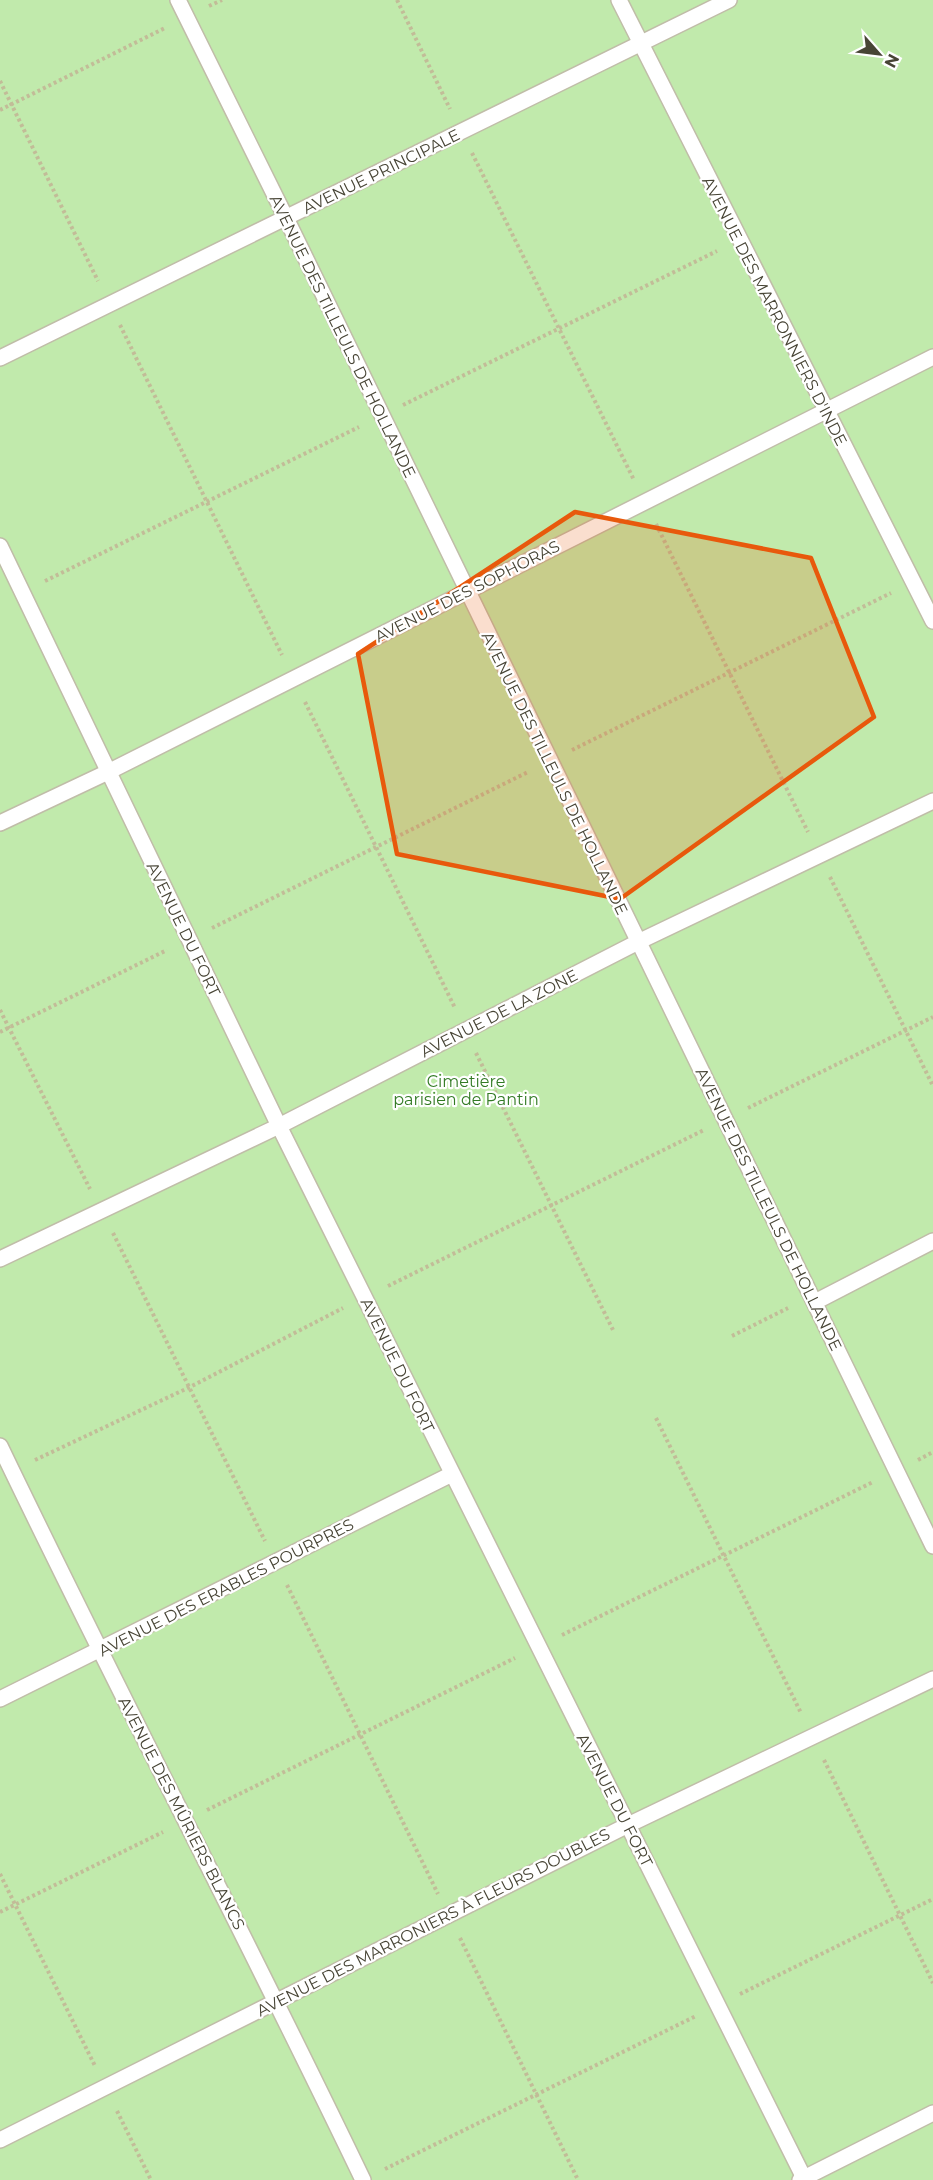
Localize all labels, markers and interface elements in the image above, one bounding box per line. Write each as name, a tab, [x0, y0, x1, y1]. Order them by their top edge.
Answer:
north arrow	[849, 24, 909, 84]
text: N	[880, 51, 903, 71]
street label: AVENUE PRINCIPALE	[300, 125, 463, 218]
street label: AVENUE DES MARRONNIERS D'INDE	[698, 174, 851, 449]
street label: AVENUE DES TILLEULS DE HOLLANDE	[266, 192, 420, 481]
street label: AVENUE DES SOPHORAS	[372, 536, 563, 646]
street label: AVENUE DES TILLEULS DE HOLLANDE	[478, 629, 632, 918]
street label: AVENUE DU FORT	[143, 859, 225, 1000]
street label: AVENUE DE LA ZONE	[418, 966, 581, 1061]
street label: AVENUE DES TILLEULS DE HOLLANDE	[692, 1065, 846, 1354]
park label: Cimetière parisien de Pantin	[393, 1072, 539, 1109]
street label: AVENUE DU FORT	[357, 1295, 439, 1436]
street label: AVENUE DES ERABLES POURPRES	[96, 1515, 357, 1660]
street label: AVENUE DES MÛRIERS BLANCS	[114, 1694, 249, 1933]
street label: AVENUE DU FORT	[573, 1730, 657, 1871]
street label: AVENUE DES MARRONIERS À FLEURS DOUBLES	[253, 1824, 613, 2020]

